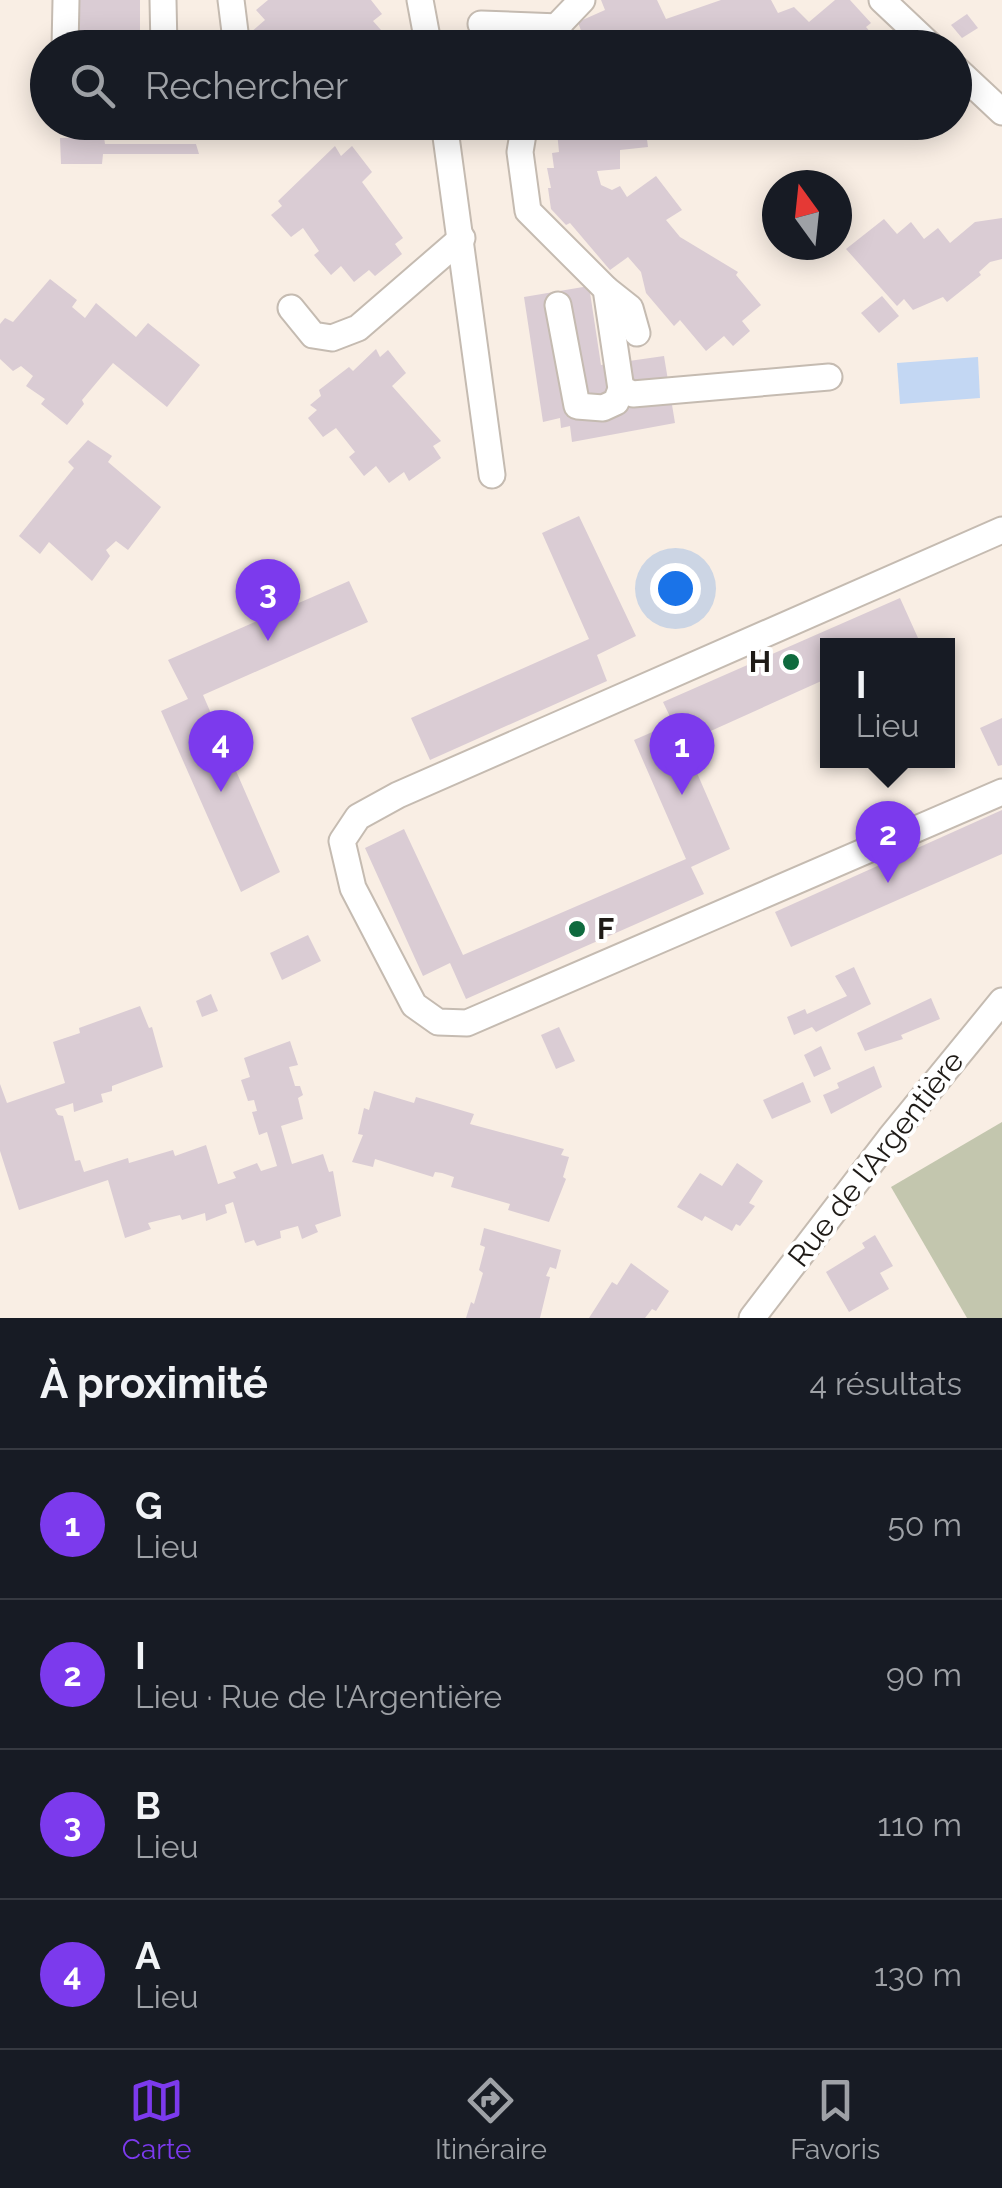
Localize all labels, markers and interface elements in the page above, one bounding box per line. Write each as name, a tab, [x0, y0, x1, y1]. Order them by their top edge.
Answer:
search box	[30, 30, 972, 140]
icon: search	[65, 58, 120, 113]
text: Rechercher	[145, 63, 348, 108]
north arrow	[762, 170, 852, 260]
pin: 3	[236, 558, 300, 641]
your location	[650, 563, 701, 614]
popup	[820, 638, 955, 768]
place label: H	[749, 644, 771, 679]
marker: H	[780, 651, 802, 673]
text: I	[856, 662, 867, 707]
text: Lieu	[856, 707, 919, 744]
pin: 4	[188, 710, 254, 792]
pin: 1	[650, 712, 714, 795]
pin: 2	[856, 800, 920, 883]
place label: F	[597, 911, 614, 946]
marker: F	[566, 918, 588, 940]
street label: Rue de l'Argentière	[781, 1044, 971, 1273]
text: À proximité	[40, 1359, 268, 1408]
text: 4 résultats	[809, 1365, 962, 1402]
text: G	[135, 1483, 163, 1528]
text: 1	[65, 1506, 80, 1543]
text: 50 m	[887, 1506, 962, 1543]
text: Lieu	[135, 1528, 198, 1565]
text: I	[135, 1633, 146, 1678]
text: 2	[63, 1656, 82, 1693]
text: 90 m	[886, 1656, 962, 1693]
text: Lieu · Rue de l'Argentière	[135, 1678, 502, 1715]
text: B	[135, 1783, 161, 1828]
text: 3	[64, 1806, 81, 1843]
text: 110 m	[877, 1806, 962, 1843]
text: Lieu	[135, 1828, 198, 1865]
text: A	[135, 1933, 161, 1978]
text: 4	[63, 1956, 82, 1993]
text: 130 m	[874, 1956, 962, 1993]
text: Lieu	[135, 1978, 198, 2015]
tab: Carte	[122, 2073, 192, 2166]
tab: Itinéraire	[435, 2073, 547, 2166]
tab: Favoris	[790, 2073, 880, 2166]

